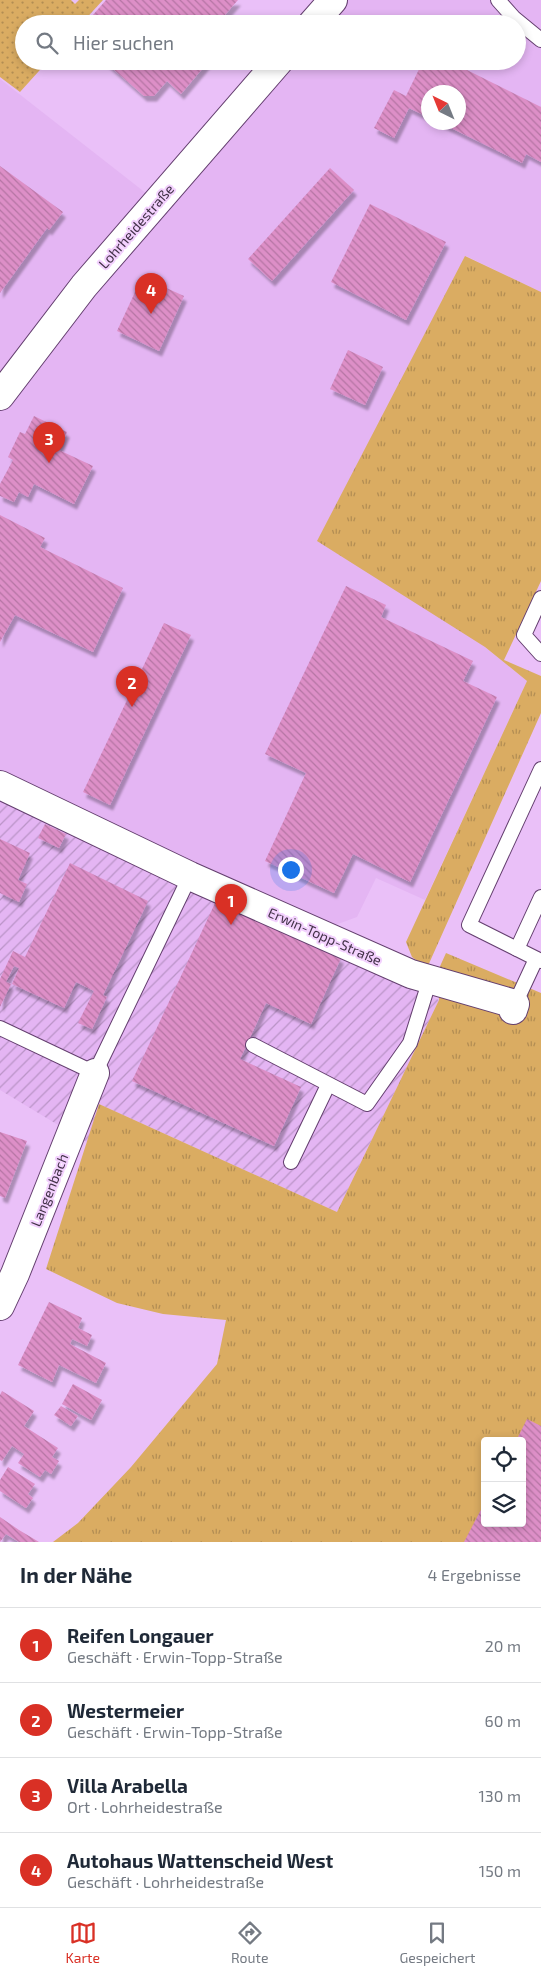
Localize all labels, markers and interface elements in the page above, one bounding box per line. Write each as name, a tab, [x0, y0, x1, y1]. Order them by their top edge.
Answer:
search box	[15, 15, 526, 70]
icon: search	[33, 29, 61, 57]
text: Hier suchen	[73, 31, 174, 54]
north arrow	[421, 85, 466, 130]
street label: Lohrheidestraße	[95, 180, 177, 272]
pin: 4	[135, 273, 167, 314]
pin: 3	[33, 422, 65, 463]
pin: 2	[116, 666, 148, 707]
your location	[278, 857, 304, 883]
pin: 1	[215, 884, 247, 925]
street label: Erwin-Topp-Straße	[266, 903, 384, 969]
street label: Langenbach	[27, 1151, 71, 1229]
map controls	[481, 1437, 526, 1527]
button: locate	[481, 1437, 526, 1482]
button: layers	[481, 1482, 526, 1527]
text: In der Nähe	[20, 1562, 132, 1587]
text: 4 Ergebnisse	[428, 1565, 521, 1584]
text: Reifen Longauer	[67, 1624, 214, 1647]
text: 1	[33, 1636, 39, 1655]
text: 20 m	[485, 1636, 521, 1655]
text: Geschäft · Erwin-Topp-Straße	[67, 1647, 283, 1666]
text: Westermeier	[67, 1699, 184, 1722]
text: 2	[31, 1711, 41, 1730]
text: 60 m	[485, 1711, 521, 1730]
text: Geschäft · Erwin-Topp-Straße	[67, 1722, 283, 1741]
text: Villa Arabella	[67, 1774, 188, 1797]
text: 3	[31, 1786, 41, 1805]
text: 130 m	[479, 1786, 521, 1805]
text: Ort · Lohrheidestraße	[67, 1797, 223, 1816]
text: Autohaus Wattenscheid West	[67, 1849, 333, 1872]
text: 4	[31, 1861, 41, 1880]
text: 150 m	[479, 1861, 521, 1880]
text: Geschäft · Lohrheidestraße	[67, 1872, 264, 1891]
tab: Karte	[66, 1919, 100, 1966]
tab: Route	[231, 1919, 268, 1966]
tab: Gespeichert	[399, 1919, 475, 1966]

